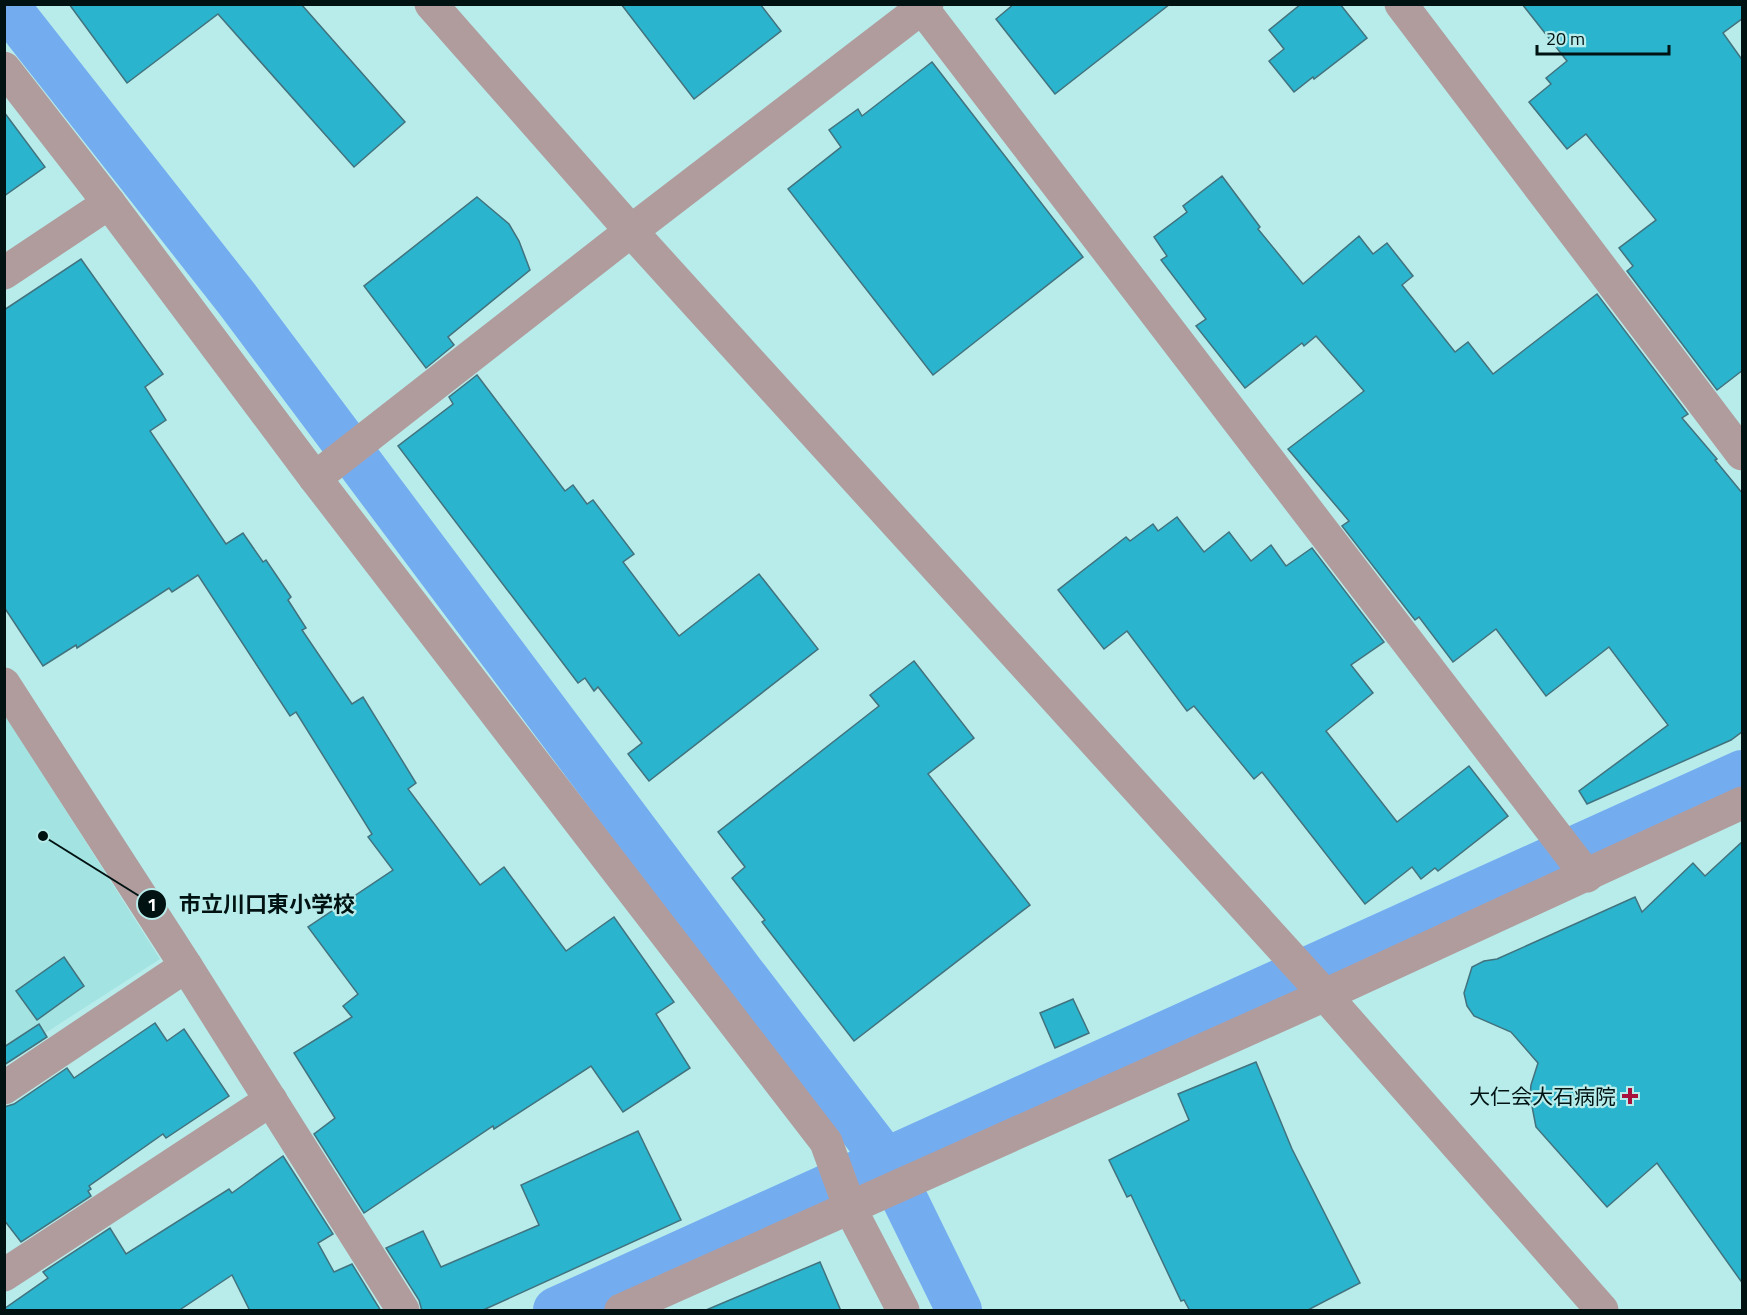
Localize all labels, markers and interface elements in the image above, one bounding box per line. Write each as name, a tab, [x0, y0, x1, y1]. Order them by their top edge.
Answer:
scale bar	[1537, 18, 1669, 56]
text: 20 m	[1546, 25, 1585, 52]
callout: 市立川口東小学校	[137, 884, 367, 924]
text: 市立川口東小学校	[179, 887, 355, 921]
text: 1	[147, 891, 157, 918]
place label: 大仁会大石病院	[1469, 1080, 1616, 1112]
marker: 大仁会大石病院	[1621, 1087, 1639, 1105]

